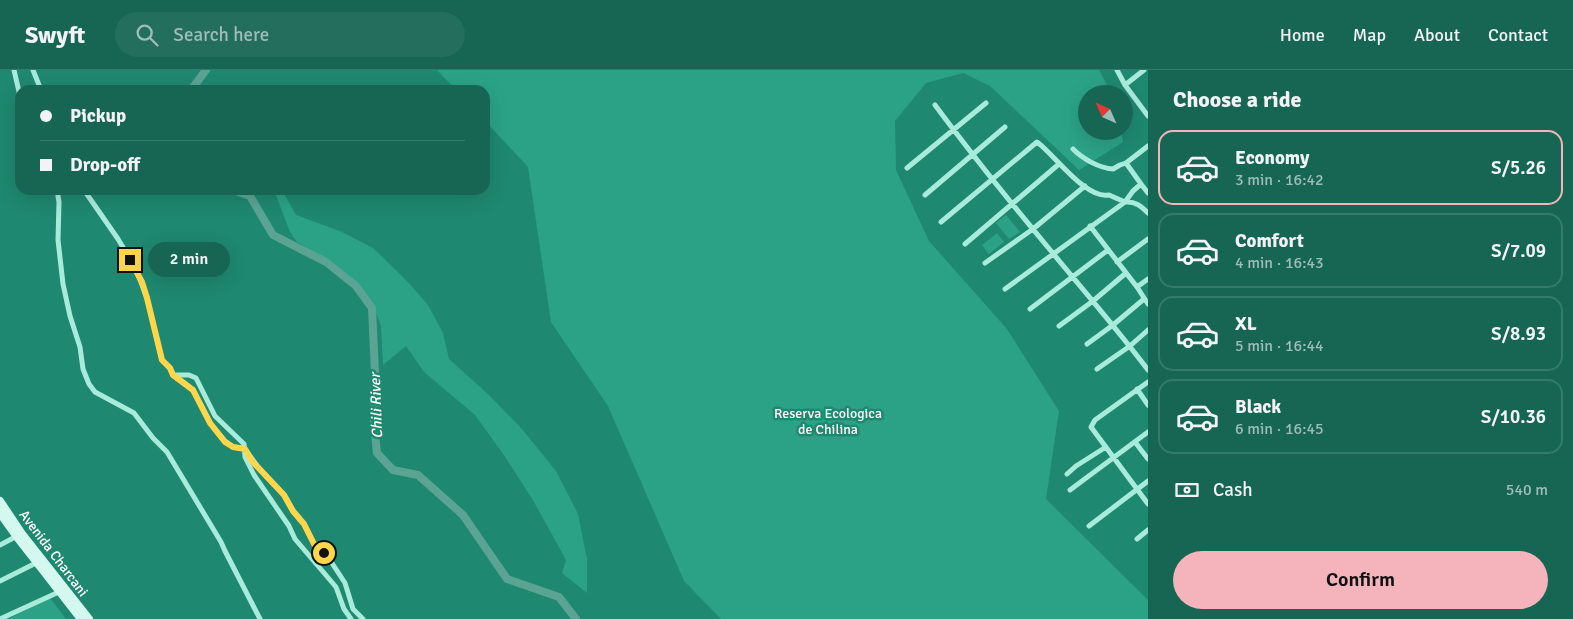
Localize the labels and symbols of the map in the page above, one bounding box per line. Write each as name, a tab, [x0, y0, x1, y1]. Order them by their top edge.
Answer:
north arrow	[1078, 85, 1132, 140]
callout: 2 min	[148, 242, 230, 278]
route end	[119, 249, 141, 271]
water label: Chili River	[366, 370, 386, 439]
park label: Reserva Ecologica de Chilina	[774, 405, 882, 438]
street label: Avenida Charcani	[16, 507, 92, 600]
route start	[313, 542, 335, 564]

